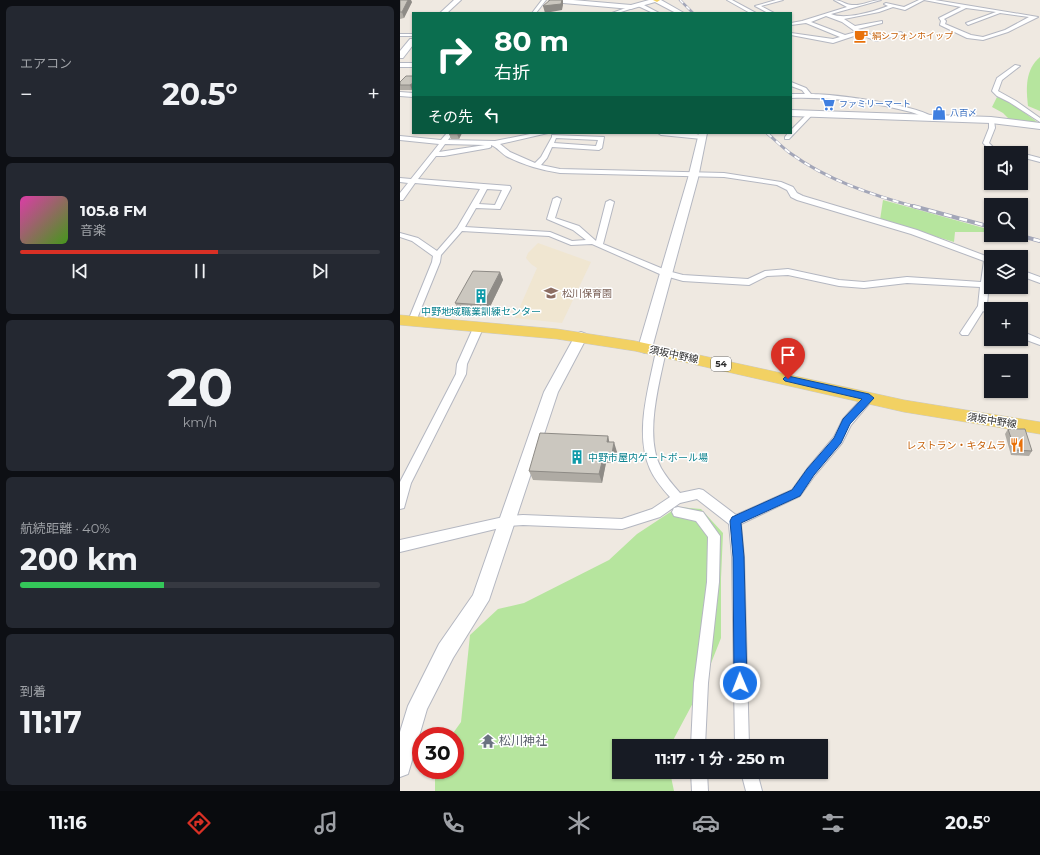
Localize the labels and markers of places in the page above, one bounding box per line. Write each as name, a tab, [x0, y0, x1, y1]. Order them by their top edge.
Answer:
cafe icon: 絹シフォンホイップ	[853, 28, 869, 44]
place label: 絹シフォンホイップ	[872, 30, 953, 41]
supermarket icon: ファミリーマート	[820, 96, 836, 112]
place label: ファミリーマート	[839, 98, 911, 109]
shop icon: 八百〆	[931, 105, 947, 121]
place label: 八百〆	[950, 107, 977, 118]
school or university icon: 松川保育園	[543, 285, 559, 301]
place label: 松川保育園	[562, 287, 612, 300]
building icon: 中野地域職業訓練センター	[473, 288, 489, 304]
place label: 中野地域職業訓練センター	[421, 305, 541, 318]
pin	[771, 338, 805, 379]
restaurant icon: レストラン・キタムラ	[1009, 437, 1025, 453]
place label: レストラン・キタムラ	[907, 439, 1006, 452]
building icon: 中野市屋内ゲートボール場	[569, 449, 585, 465]
place label: 中野市屋内ゲートボール場	[588, 451, 708, 464]
temple icon: 松川神社	[480, 733, 496, 749]
place label: 松川神社	[499, 733, 547, 748]

